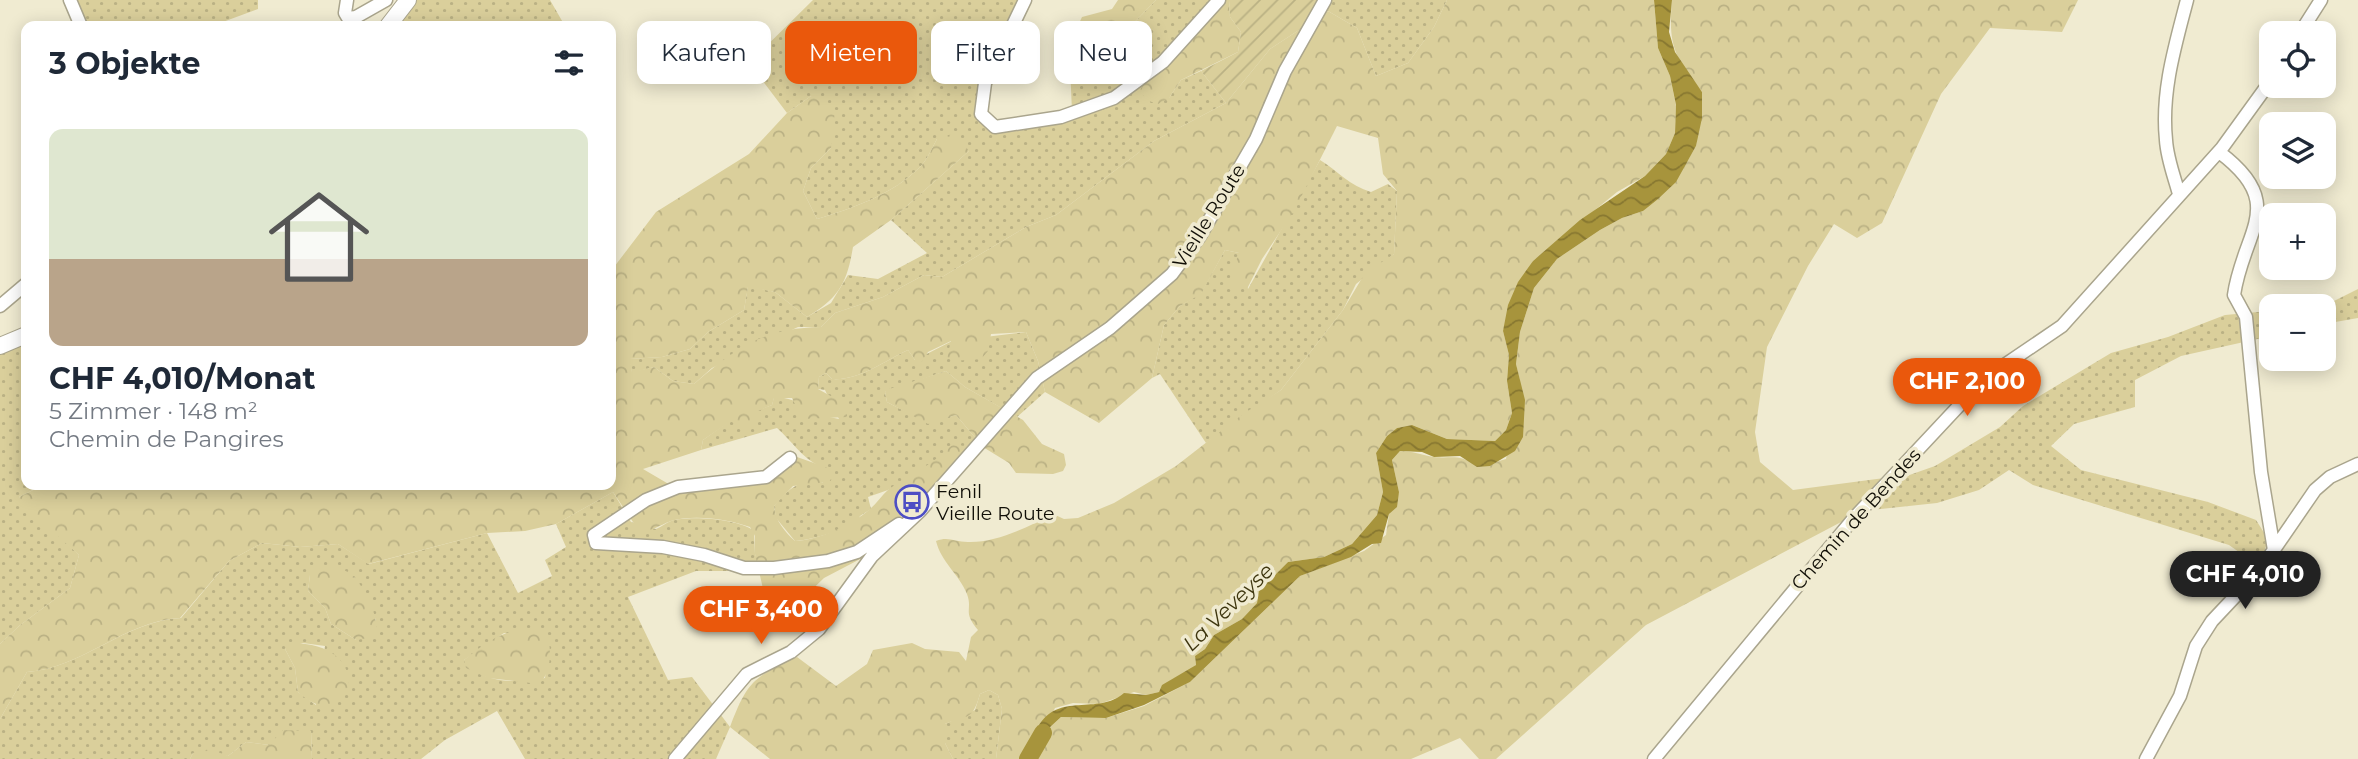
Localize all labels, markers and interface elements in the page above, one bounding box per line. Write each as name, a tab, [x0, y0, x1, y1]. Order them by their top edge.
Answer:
chip: Kaufen	[637, 21, 771, 84]
chip: Mieten	[785, 21, 917, 84]
chip: Filter	[931, 21, 1040, 84]
chip: Neu	[1054, 21, 1152, 84]
map controls	[2259, 21, 2336, 371]
button: locate	[2259, 21, 2336, 98]
icon: filters	[550, 44, 588, 82]
text: 3 Objekte	[49, 45, 200, 82]
button: layers	[2259, 112, 2336, 189]
street label: Vieille Route	[1168, 160, 1250, 272]
icon: home	[256, 174, 382, 300]
button: +	[2259, 203, 2336, 280]
button: −	[2259, 294, 2336, 371]
pin: CHF 2,100	[1887, 358, 2047, 418]
text: CHF 4,010/Monat	[49, 360, 316, 397]
text: CHF 2,100	[1909, 367, 2025, 395]
text: 5 Zimmer · 148 m²	[49, 397, 258, 425]
text: Chemin de Pangires	[49, 425, 284, 453]
street label: Chemin de Bendes	[1786, 443, 1926, 595]
place label: Fenil Vieille Route	[936, 480, 1055, 525]
bus stop icon: Fenil Vieille Route	[893, 483, 931, 521]
pin: CHF 4,010	[2165, 552, 2325, 611]
water label: La Veveyse	[1178, 558, 1278, 656]
text: CHF 4,010	[2186, 560, 2304, 588]
pin: CHF 3,400	[681, 586, 841, 646]
text: CHF 3,400	[699, 595, 823, 623]

